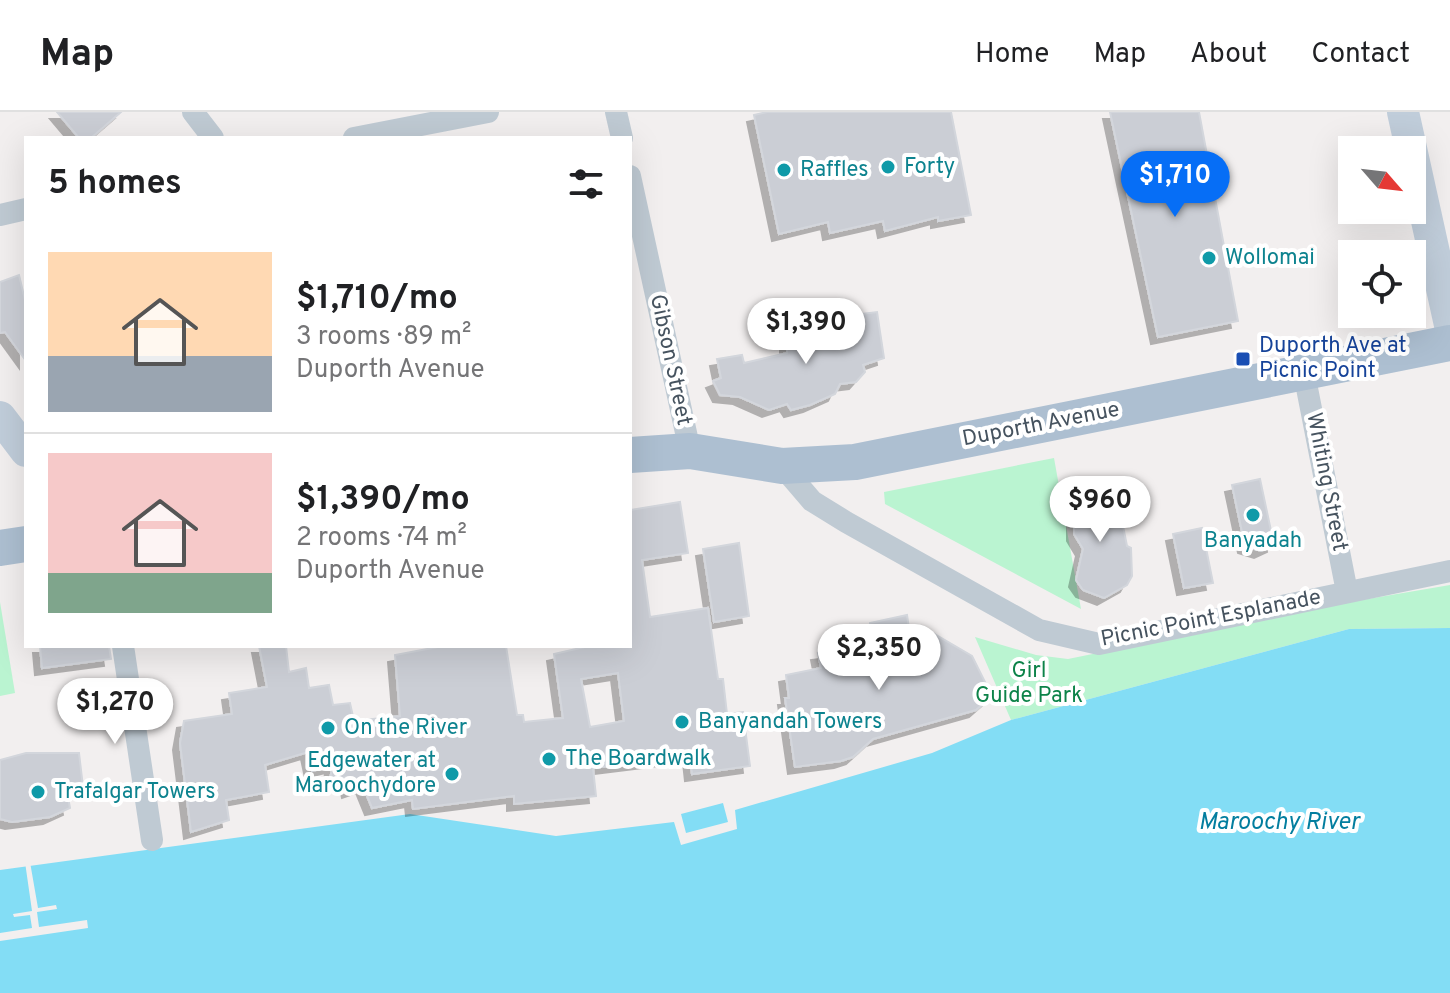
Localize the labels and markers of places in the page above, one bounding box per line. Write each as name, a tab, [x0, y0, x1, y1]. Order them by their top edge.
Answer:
pin: $1,710	[1110, 151, 1240, 219]
place label: Forty	[904, 154, 955, 181]
place label: Raffles	[800, 157, 869, 184]
marker: Forty	[879, 158, 897, 176]
marker: Raffles	[775, 161, 793, 179]
place label: Wollomai	[1225, 245, 1315, 272]
marker: Wollomai	[1200, 249, 1218, 267]
pin: $1,390	[741, 298, 871, 366]
place label: Duporth Ave at Picnic Point	[1259, 333, 1407, 385]
marker: Duporth Ave at Picnic Point	[1234, 350, 1252, 368]
pin: $960	[1053, 476, 1147, 544]
marker: Banyadah	[1244, 506, 1262, 524]
place label: Banyadah	[1204, 528, 1302, 555]
pin: $2,350	[814, 624, 944, 692]
pin: $1,270	[50, 678, 180, 746]
place label: Banyandah Towers	[698, 709, 882, 736]
marker: Banyandah Towers	[673, 713, 691, 731]
place label: On the River	[344, 715, 468, 742]
marker: On the River	[319, 719, 337, 737]
place label: The Boardwalk	[565, 746, 712, 773]
place label: Edgewater at Maroochydore	[295, 748, 436, 800]
marker: The Boardwalk	[540, 750, 558, 768]
marker: Edgewater at Maroochydore	[443, 765, 461, 783]
place label: Trafalgar Towers	[54, 779, 216, 806]
marker: Trafalgar Towers	[29, 783, 47, 801]

